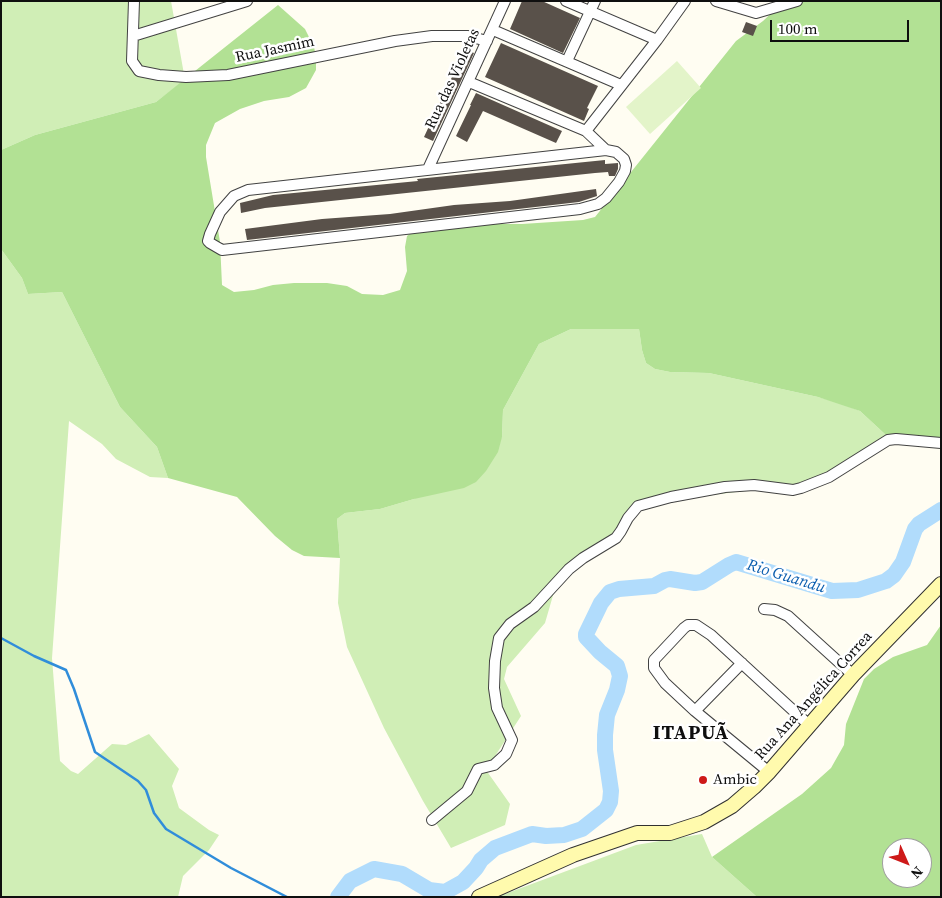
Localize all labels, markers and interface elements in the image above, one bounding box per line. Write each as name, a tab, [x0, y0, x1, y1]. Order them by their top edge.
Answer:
scale bar	[772, 10, 911, 42]
text: 100 m	[778, 18, 818, 39]
street label: Rua das Violetas	[422, 26, 484, 132]
street label: Rua Jasmim	[234, 33, 316, 67]
water label: Rio Guandu	[744, 556, 828, 598]
street label: Rua Ana Angélica Correa	[752, 628, 876, 764]
district label: ITAPUÃ	[652, 722, 730, 746]
place label: Ambic	[713, 771, 757, 789]
marker: Ambic	[697, 774, 709, 786]
north arrow	[882, 838, 932, 888]
text: N	[906, 862, 928, 883]

